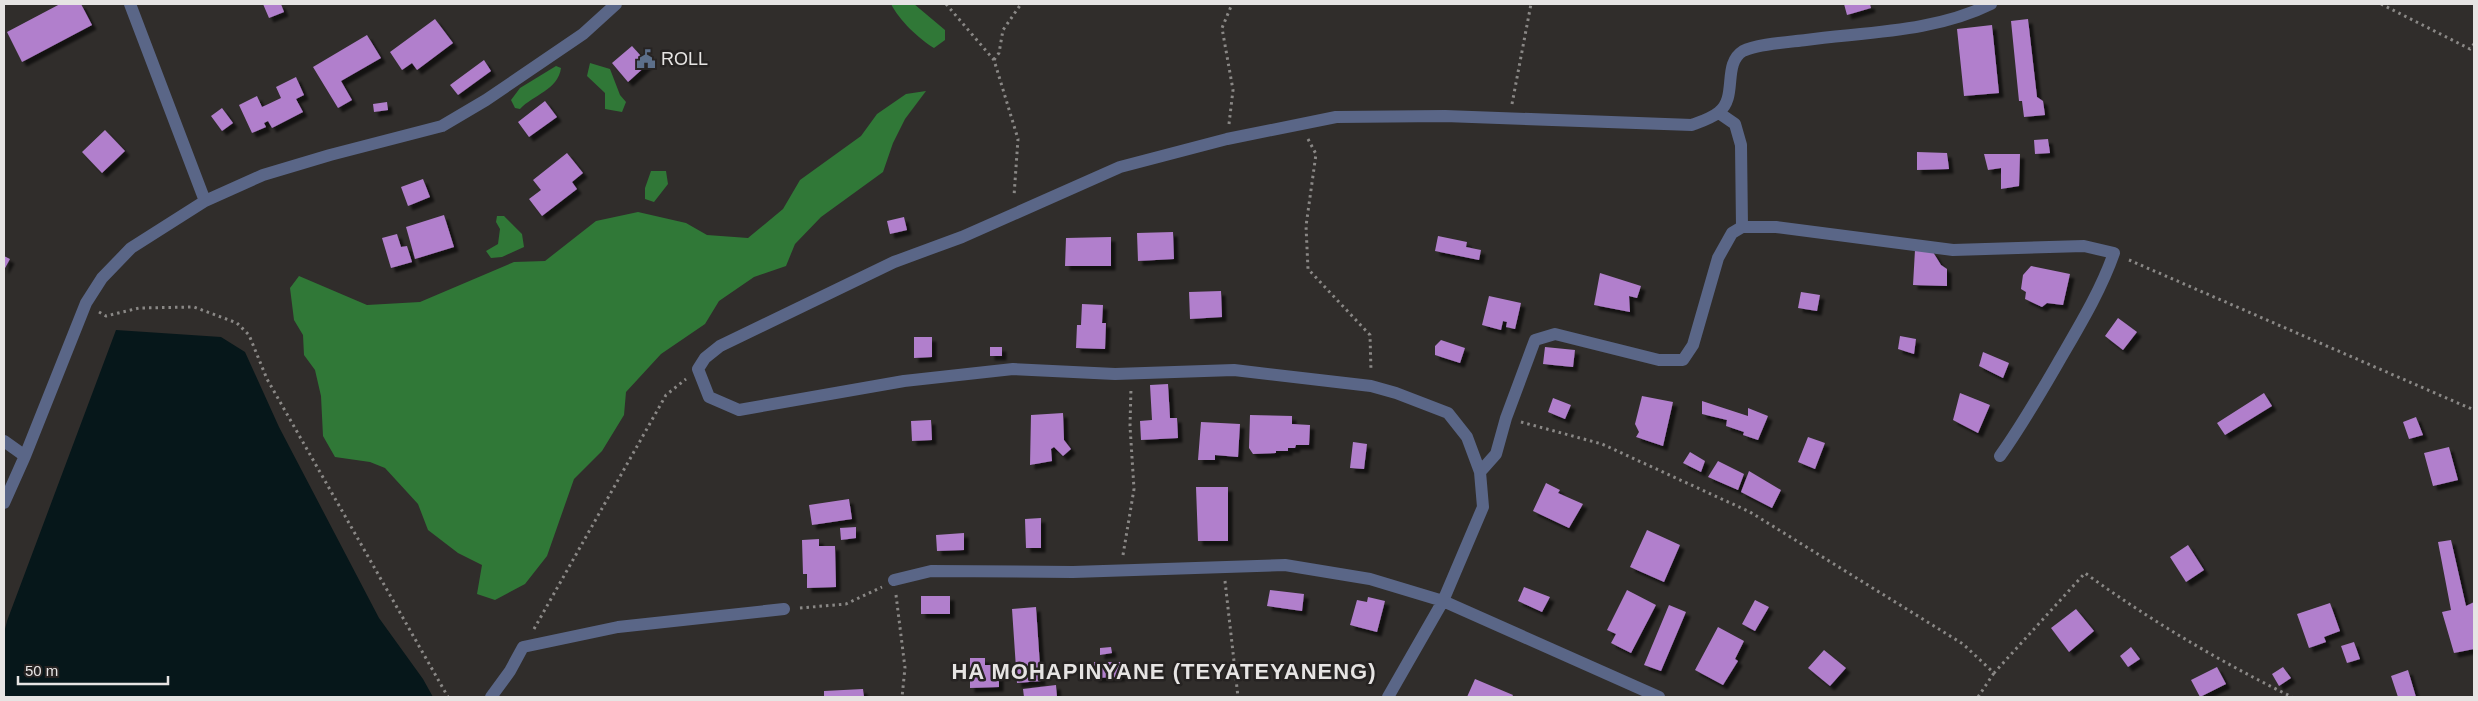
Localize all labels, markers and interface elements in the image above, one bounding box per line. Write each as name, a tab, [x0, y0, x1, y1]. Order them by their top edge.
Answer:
public building icon: ROLL	[635, 48, 657, 70]
place label: ROLL	[661, 49, 708, 69]
scale bar	[18, 654, 168, 686]
district label: HA MOHAPINYANE (TEYATEYANENG)	[951, 659, 1377, 684]
text: 50 m	[25, 662, 58, 679]

